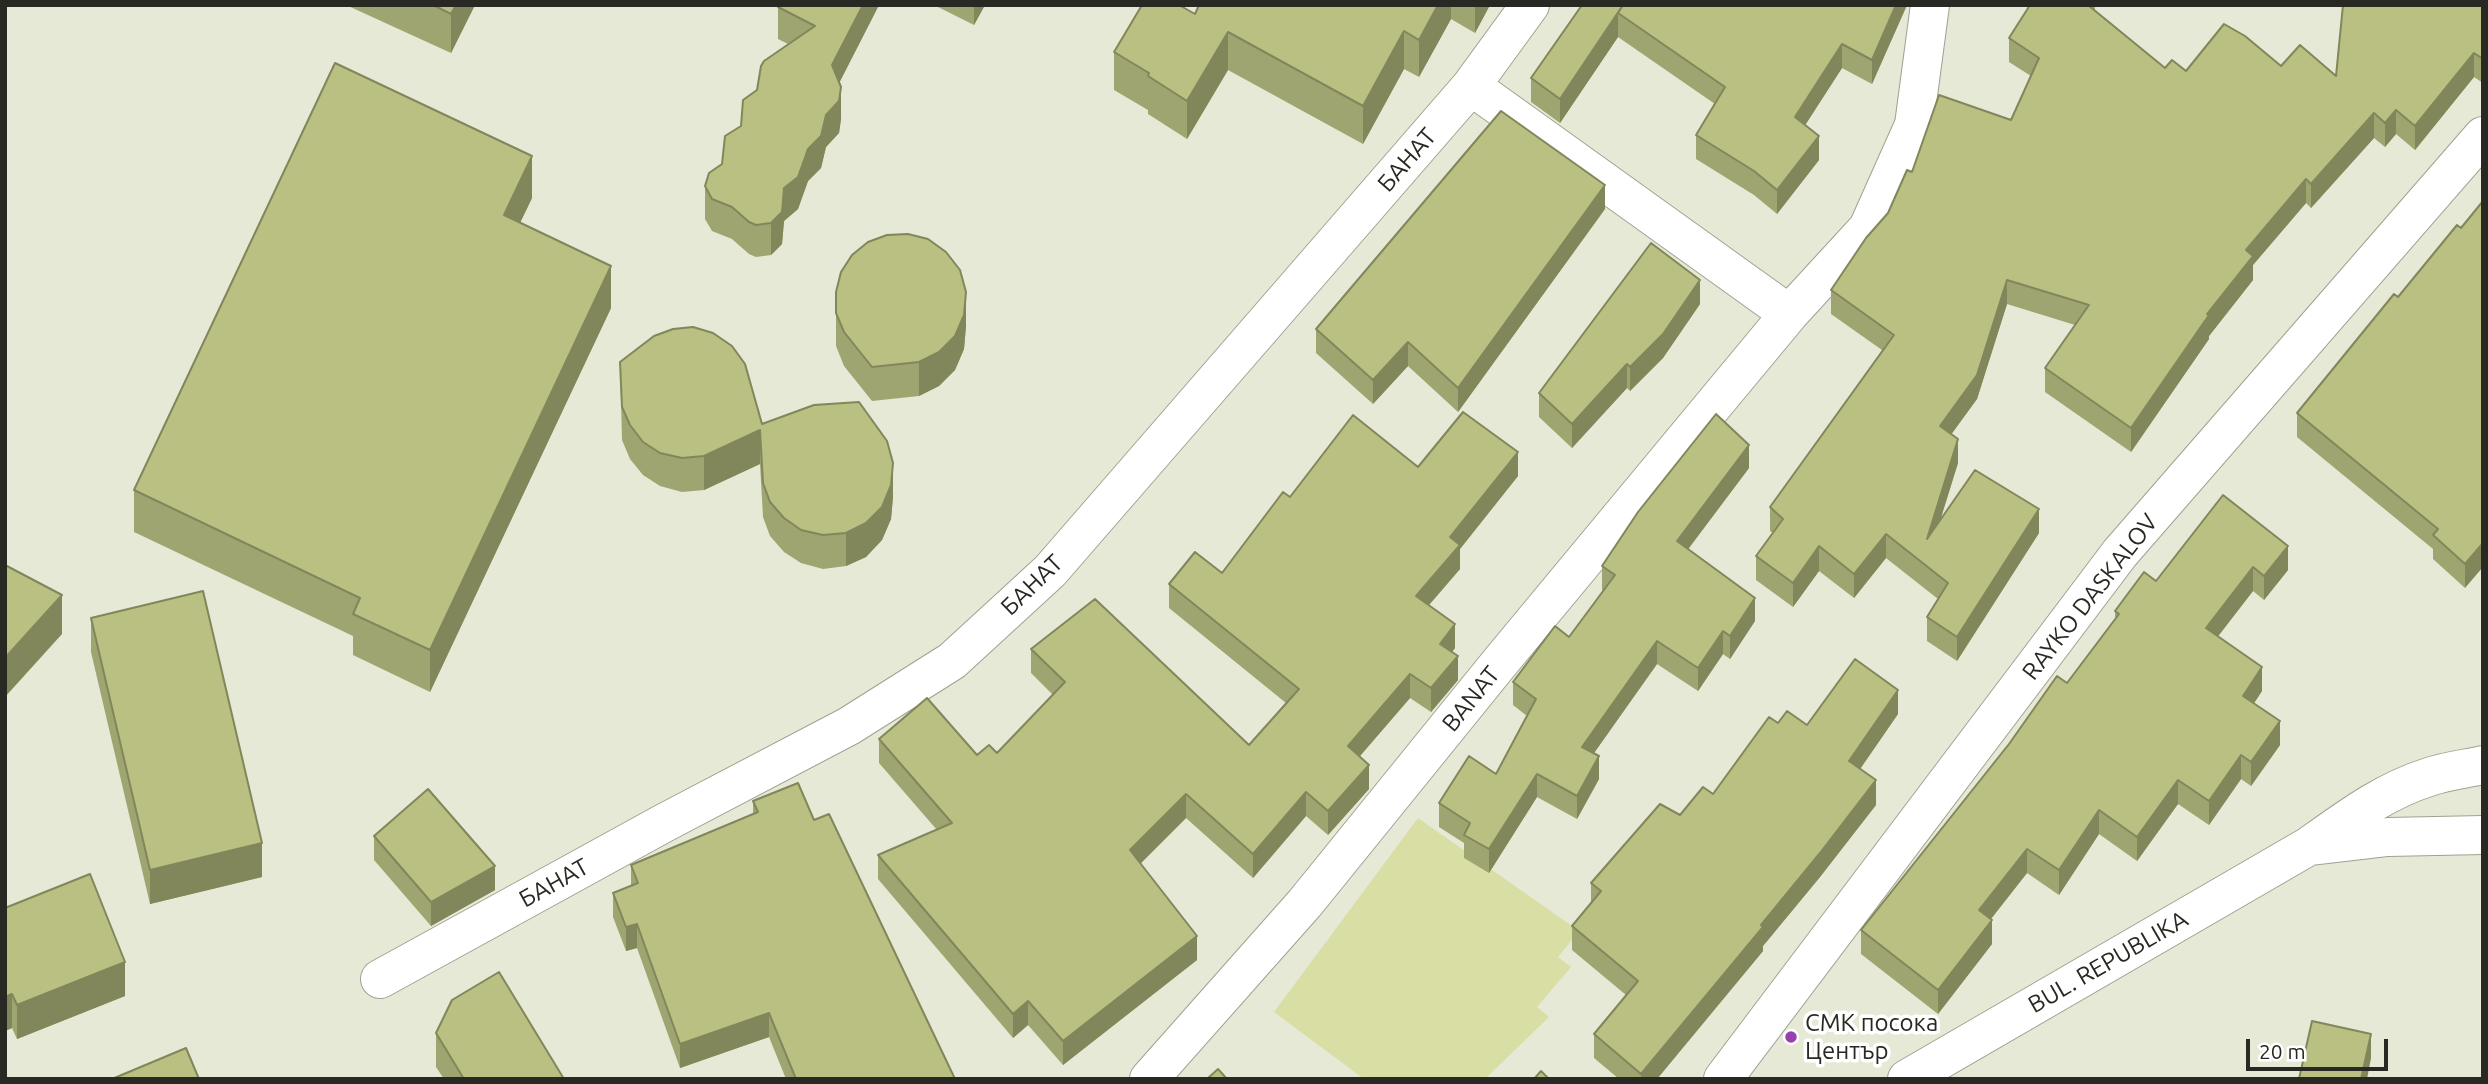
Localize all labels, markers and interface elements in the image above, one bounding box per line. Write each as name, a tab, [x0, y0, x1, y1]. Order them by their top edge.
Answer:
street label: БАНАТ	[1372, 122, 1442, 198]
street label: RAYKO DASKALOV	[2016, 508, 2164, 686]
street label: БАНАТ	[995, 549, 1069, 621]
street label: BANAT	[1436, 661, 1506, 737]
street label: БАНАТ	[514, 852, 594, 914]
street label: BUL. REPUBLIKA	[2023, 905, 2193, 1019]
place label: СМК посока Център	[1805, 1009, 1938, 1065]
scale bar	[2250, 1024, 2392, 1068]
marker: СМК посока Център	[1783, 1029, 1799, 1045]
text: 20 m	[2259, 1039, 2306, 1063]

